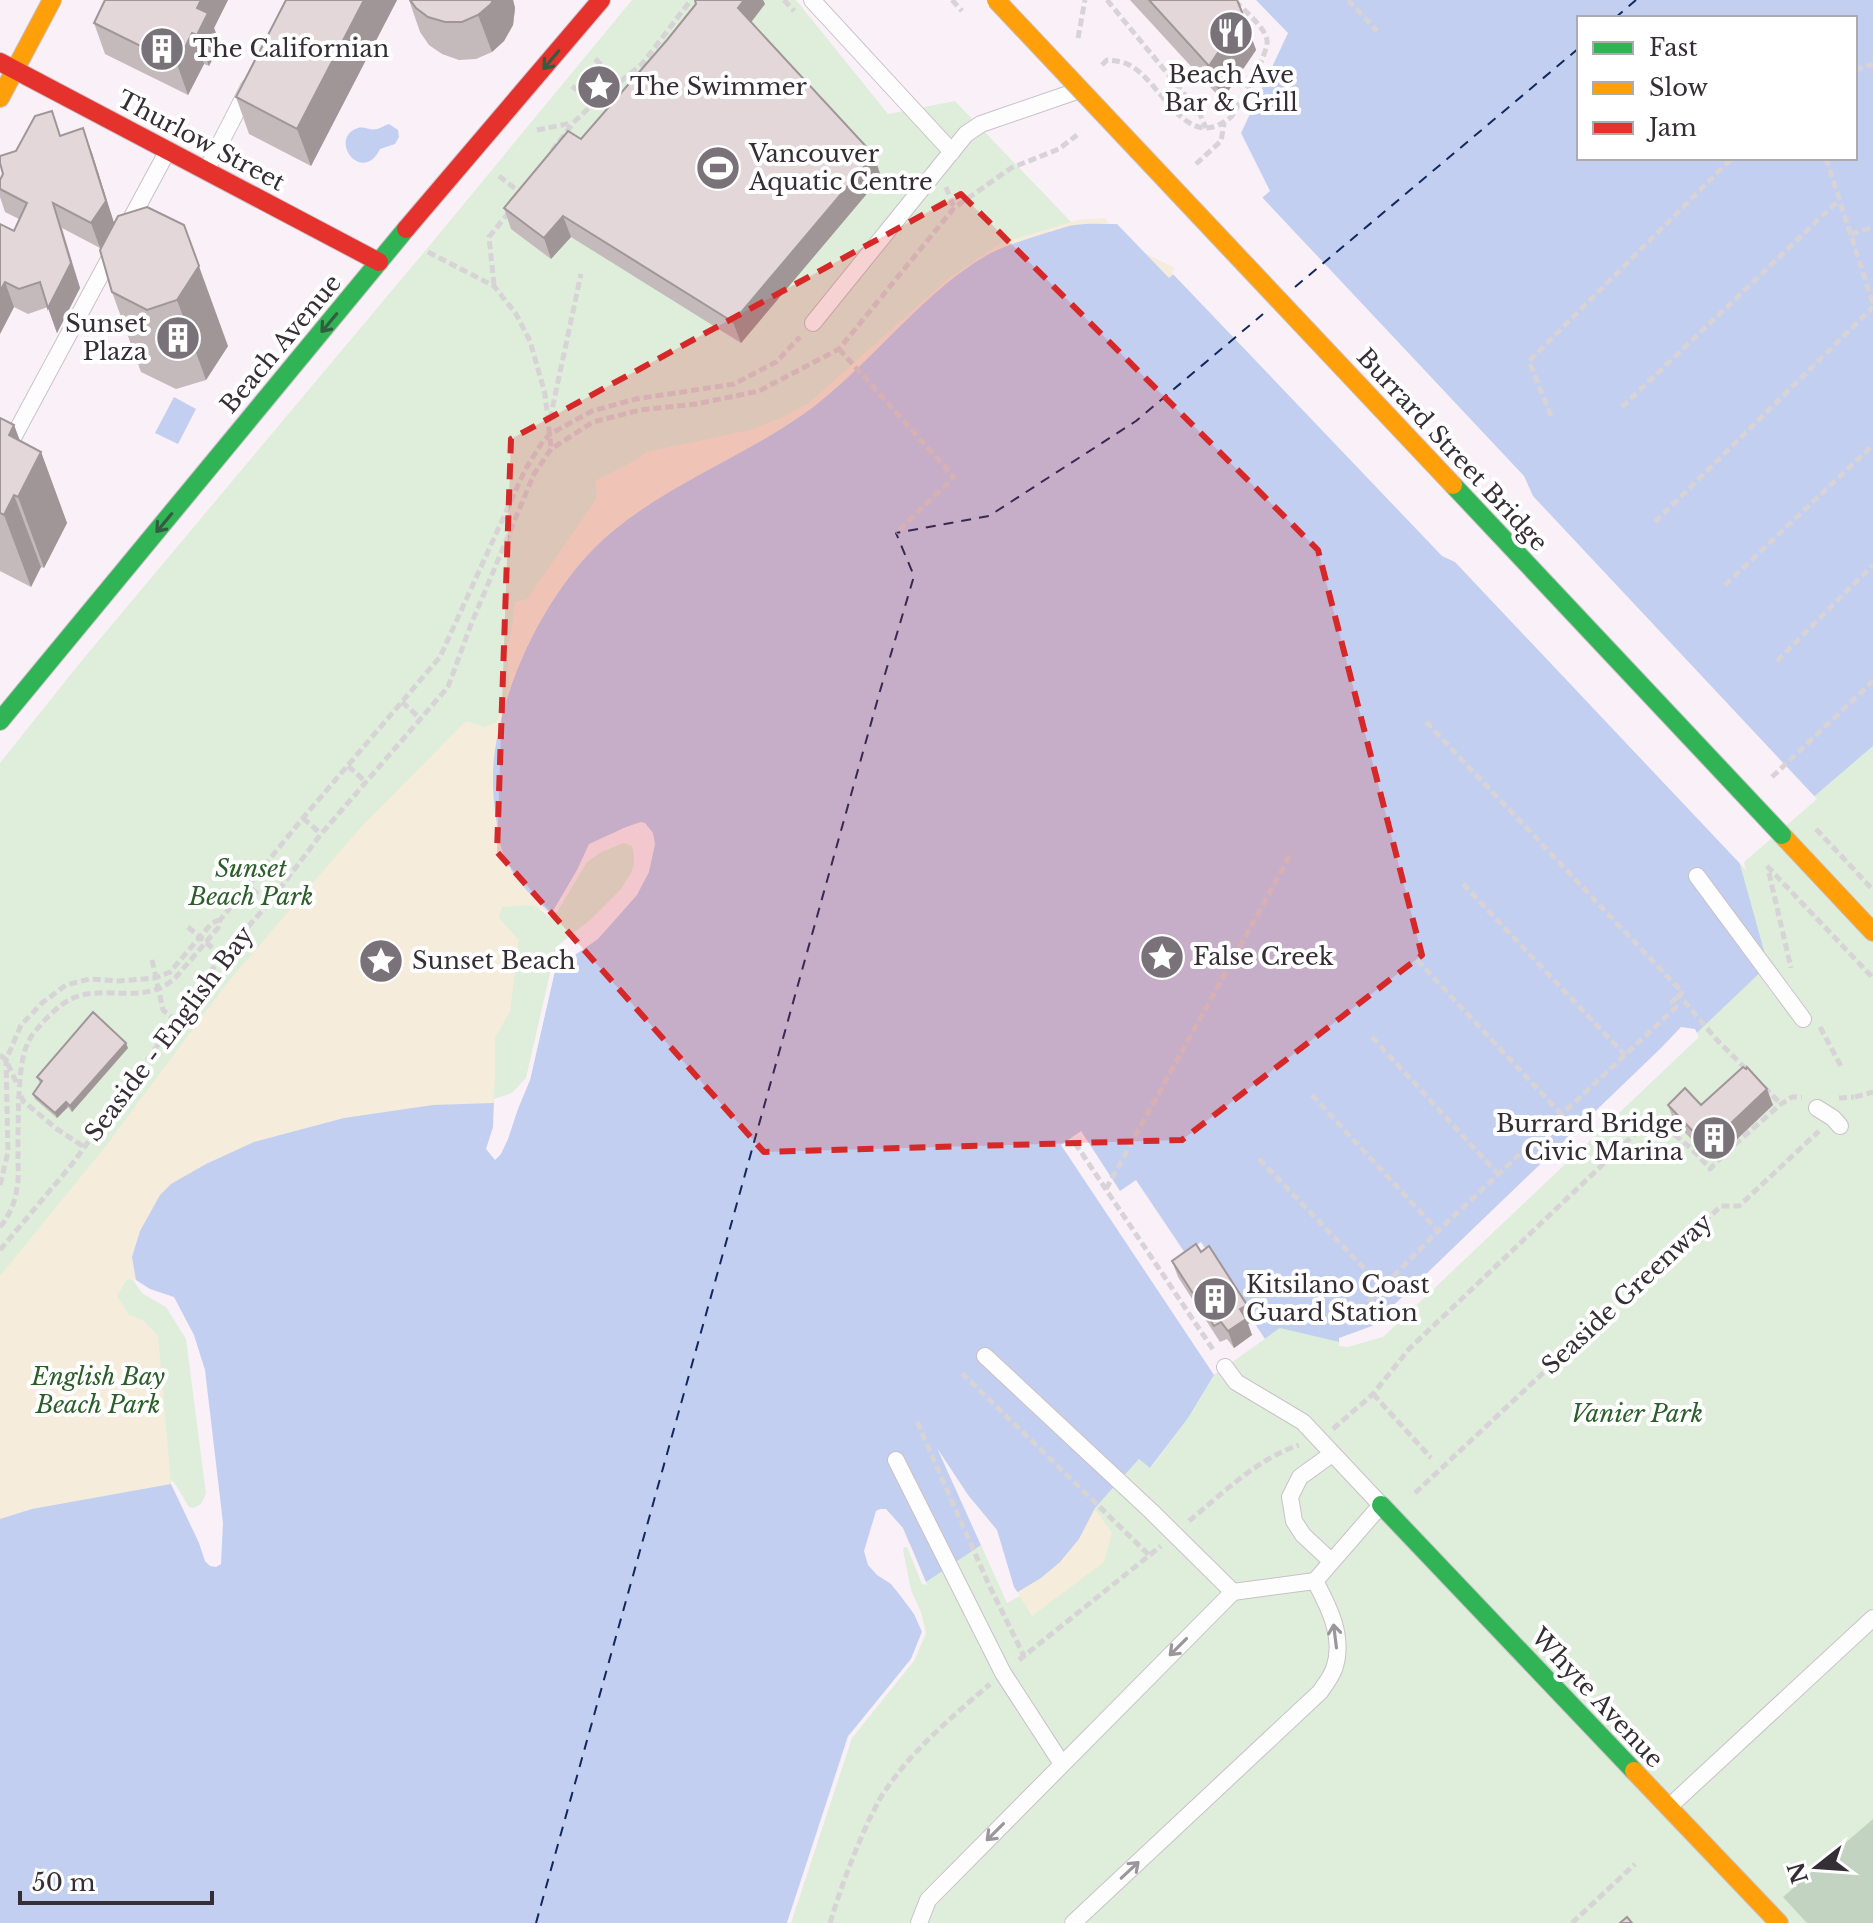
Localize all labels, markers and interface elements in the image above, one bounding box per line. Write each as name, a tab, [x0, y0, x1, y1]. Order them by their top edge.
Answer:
restaurant icon: Beach Ave Bar & Grill	[1207, 9, 1255, 57]
legend	[1577, 16, 1857, 160]
building icon: The Californian	[138, 25, 186, 73]
text: Fast	[1649, 33, 1697, 62]
place label: The Californian	[193, 34, 389, 63]
one-way arrow	[542, 49, 560, 69]
place label: Beach Ave Bar & Grill	[1164, 60, 1298, 117]
place icon: The Swimmer	[575, 63, 623, 111]
place label: The Swimmer	[630, 72, 807, 101]
text: Slow	[1649, 73, 1708, 102]
street label: Thurlow Street	[113, 84, 290, 197]
text: Jam	[1646, 113, 1697, 142]
place label: Vancouver Aquatic Centre	[748, 139, 933, 196]
sports icon: Vancouver Aquatic Centre	[694, 144, 742, 192]
street label: Beach Avenue	[214, 268, 347, 419]
place label: Sunset Plaza	[65, 309, 148, 366]
one-way arrow	[320, 312, 338, 332]
building icon: Sunset Plaza	[154, 314, 202, 362]
street label: Burrard Street Bridge	[1351, 342, 1554, 557]
one-way arrow	[155, 512, 173, 533]
park label: Sunset Beach Park	[188, 854, 313, 911]
street label: Seaside - English Bay	[78, 920, 259, 1147]
place icon: False Creek	[1138, 933, 1186, 981]
place icon: Sunset Beach	[357, 937, 405, 985]
place label: False Creek	[1193, 942, 1334, 971]
place label: Sunset Beach	[412, 946, 576, 975]
place label: Burrard Bridge Civic Marina	[1496, 1109, 1684, 1166]
building icon: Burrard Bridge Civic Marina	[1690, 1114, 1738, 1162]
street label: Seaside Greenway	[1535, 1207, 1718, 1380]
place label: Kitsilano Coast Guard Station	[1246, 1270, 1429, 1327]
building icon: Kitsilano Coast Guard Station	[1191, 1275, 1239, 1323]
park label: English Bay Beach Park	[30, 1362, 165, 1419]
park label: Vanier Park	[1571, 1399, 1703, 1428]
street label: Whyte Avenue	[1525, 1621, 1669, 1773]
one-way arrow	[1327, 1624, 1342, 1649]
one-way arrow	[1169, 1637, 1188, 1657]
one-way arrow	[986, 1822, 1005, 1841]
north arrow	[1777, 1827, 1857, 1907]
scale bar	[20, 1855, 212, 1905]
text: N	[1782, 1859, 1814, 1887]
one-way arrow	[1120, 1860, 1140, 1879]
text: 50 m	[32, 1868, 96, 1897]

